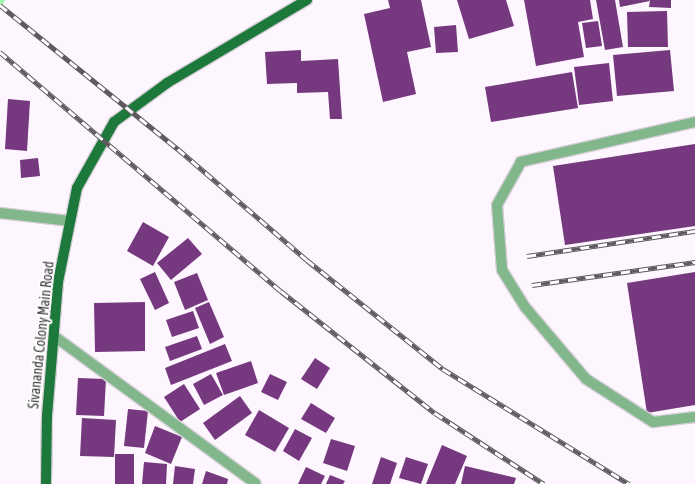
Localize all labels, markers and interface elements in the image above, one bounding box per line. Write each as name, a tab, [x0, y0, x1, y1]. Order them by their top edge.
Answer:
street label: Sivananda Colony Main Road	[25, 260, 57, 410]

